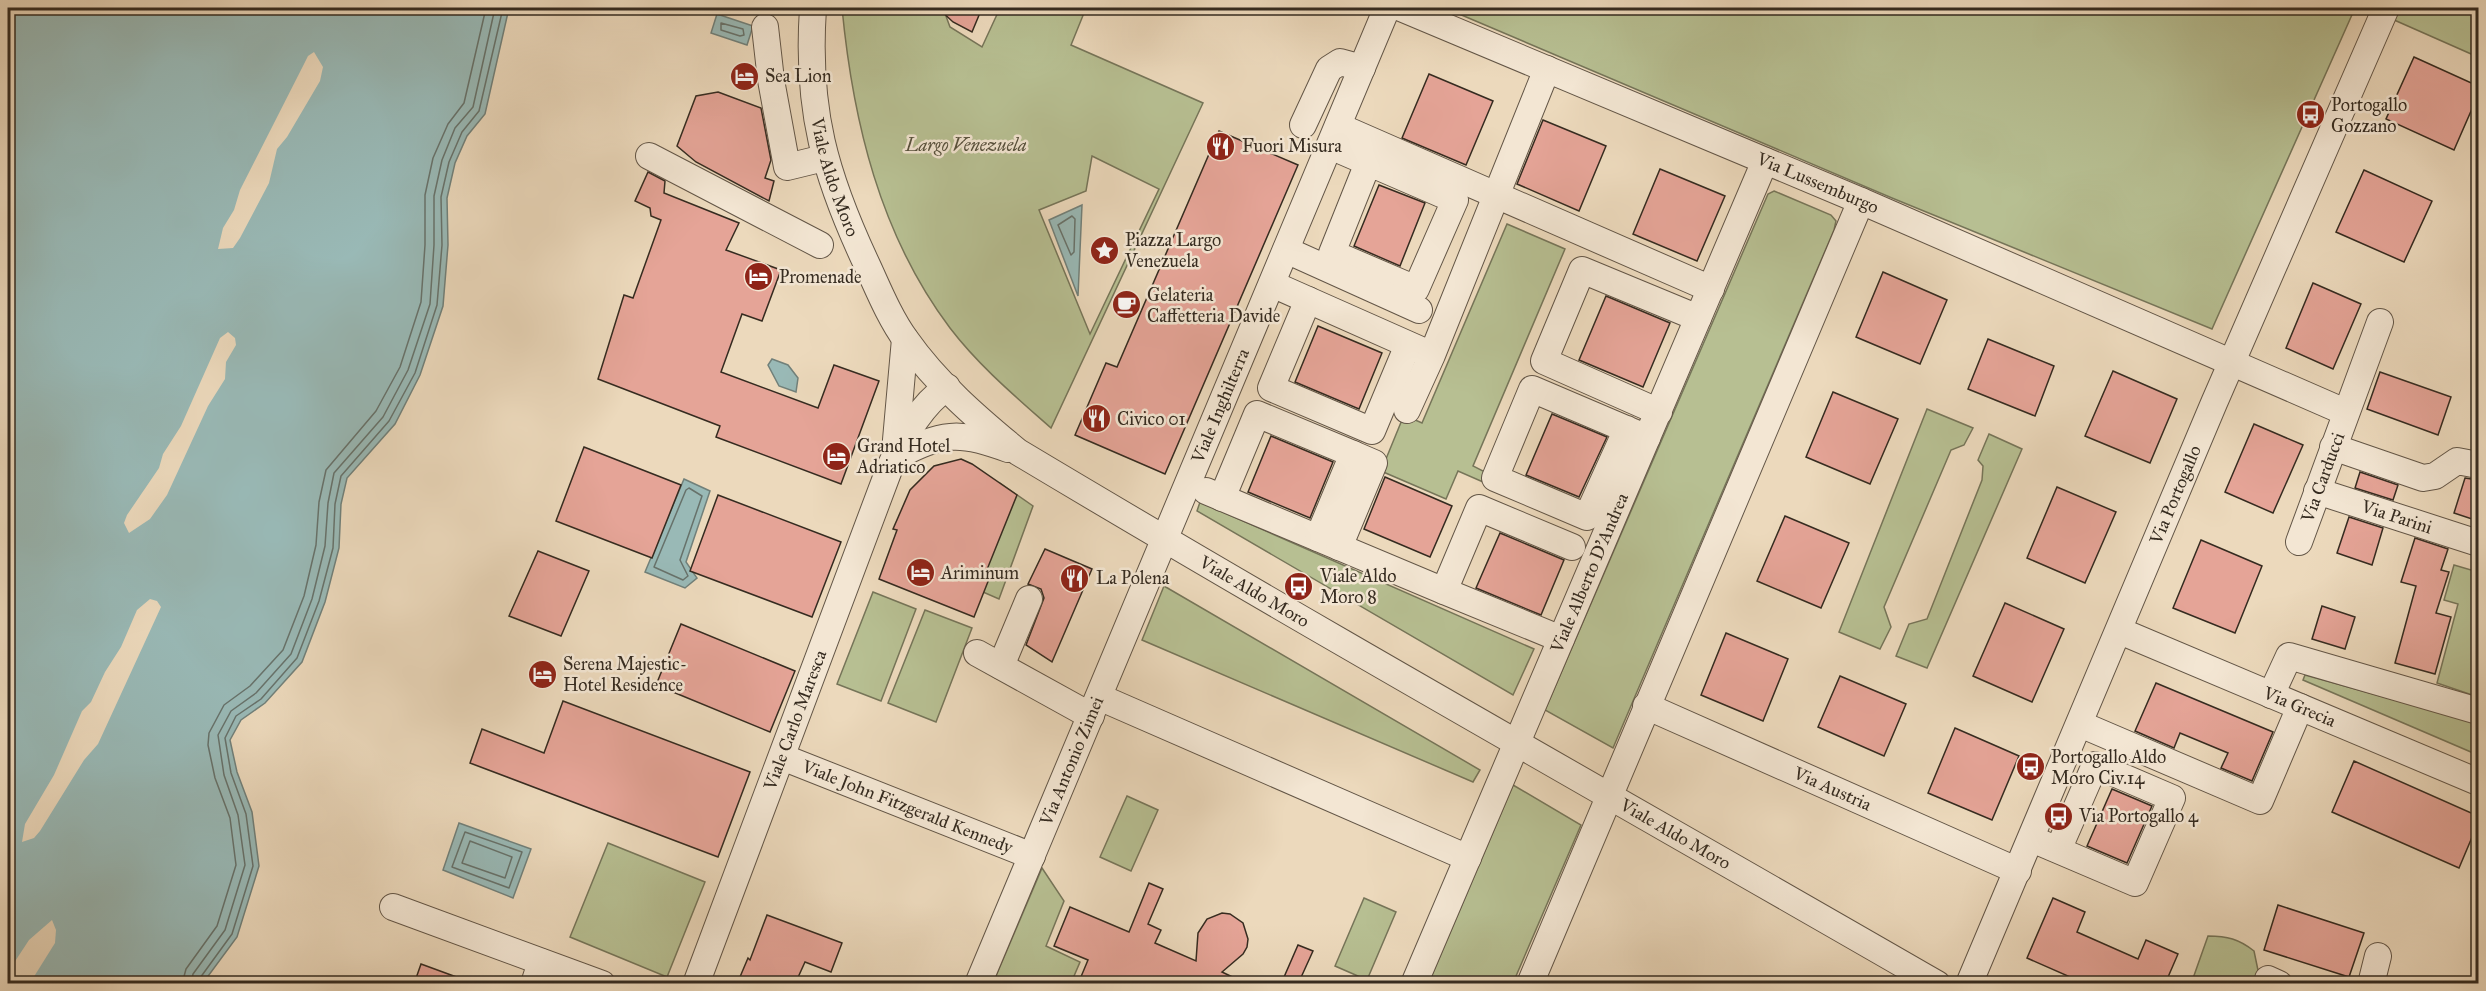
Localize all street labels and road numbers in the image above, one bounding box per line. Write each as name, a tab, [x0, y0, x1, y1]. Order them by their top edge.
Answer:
street label: Viale Aldo Moro	[806, 115, 864, 240]
street label: Via Lussemburgo	[1753, 147, 1882, 218]
street label: Viale Inghilterra	[1186, 345, 1254, 467]
street label: Via Carducci	[2296, 429, 2349, 526]
street label: Via Portogallo	[2144, 442, 2206, 548]
street label: Viale Alberto D'Andrea	[1545, 489, 1633, 657]
street label: Via Parini	[2358, 495, 2435, 539]
street label: Viale Aldo Moro	[1195, 550, 1313, 632]
street label: Viale Carlo Maresca	[758, 647, 831, 794]
street label: Via Grecia	[2259, 681, 2340, 732]
street label: Via Antonio Zimei	[1034, 693, 1108, 830]
street label: Viale John Fitzgerald Kennedy	[798, 755, 1017, 859]
street label: Via Austria	[1789, 761, 1875, 816]
street label: Viale Aldo Moro	[1615, 793, 1735, 874]

